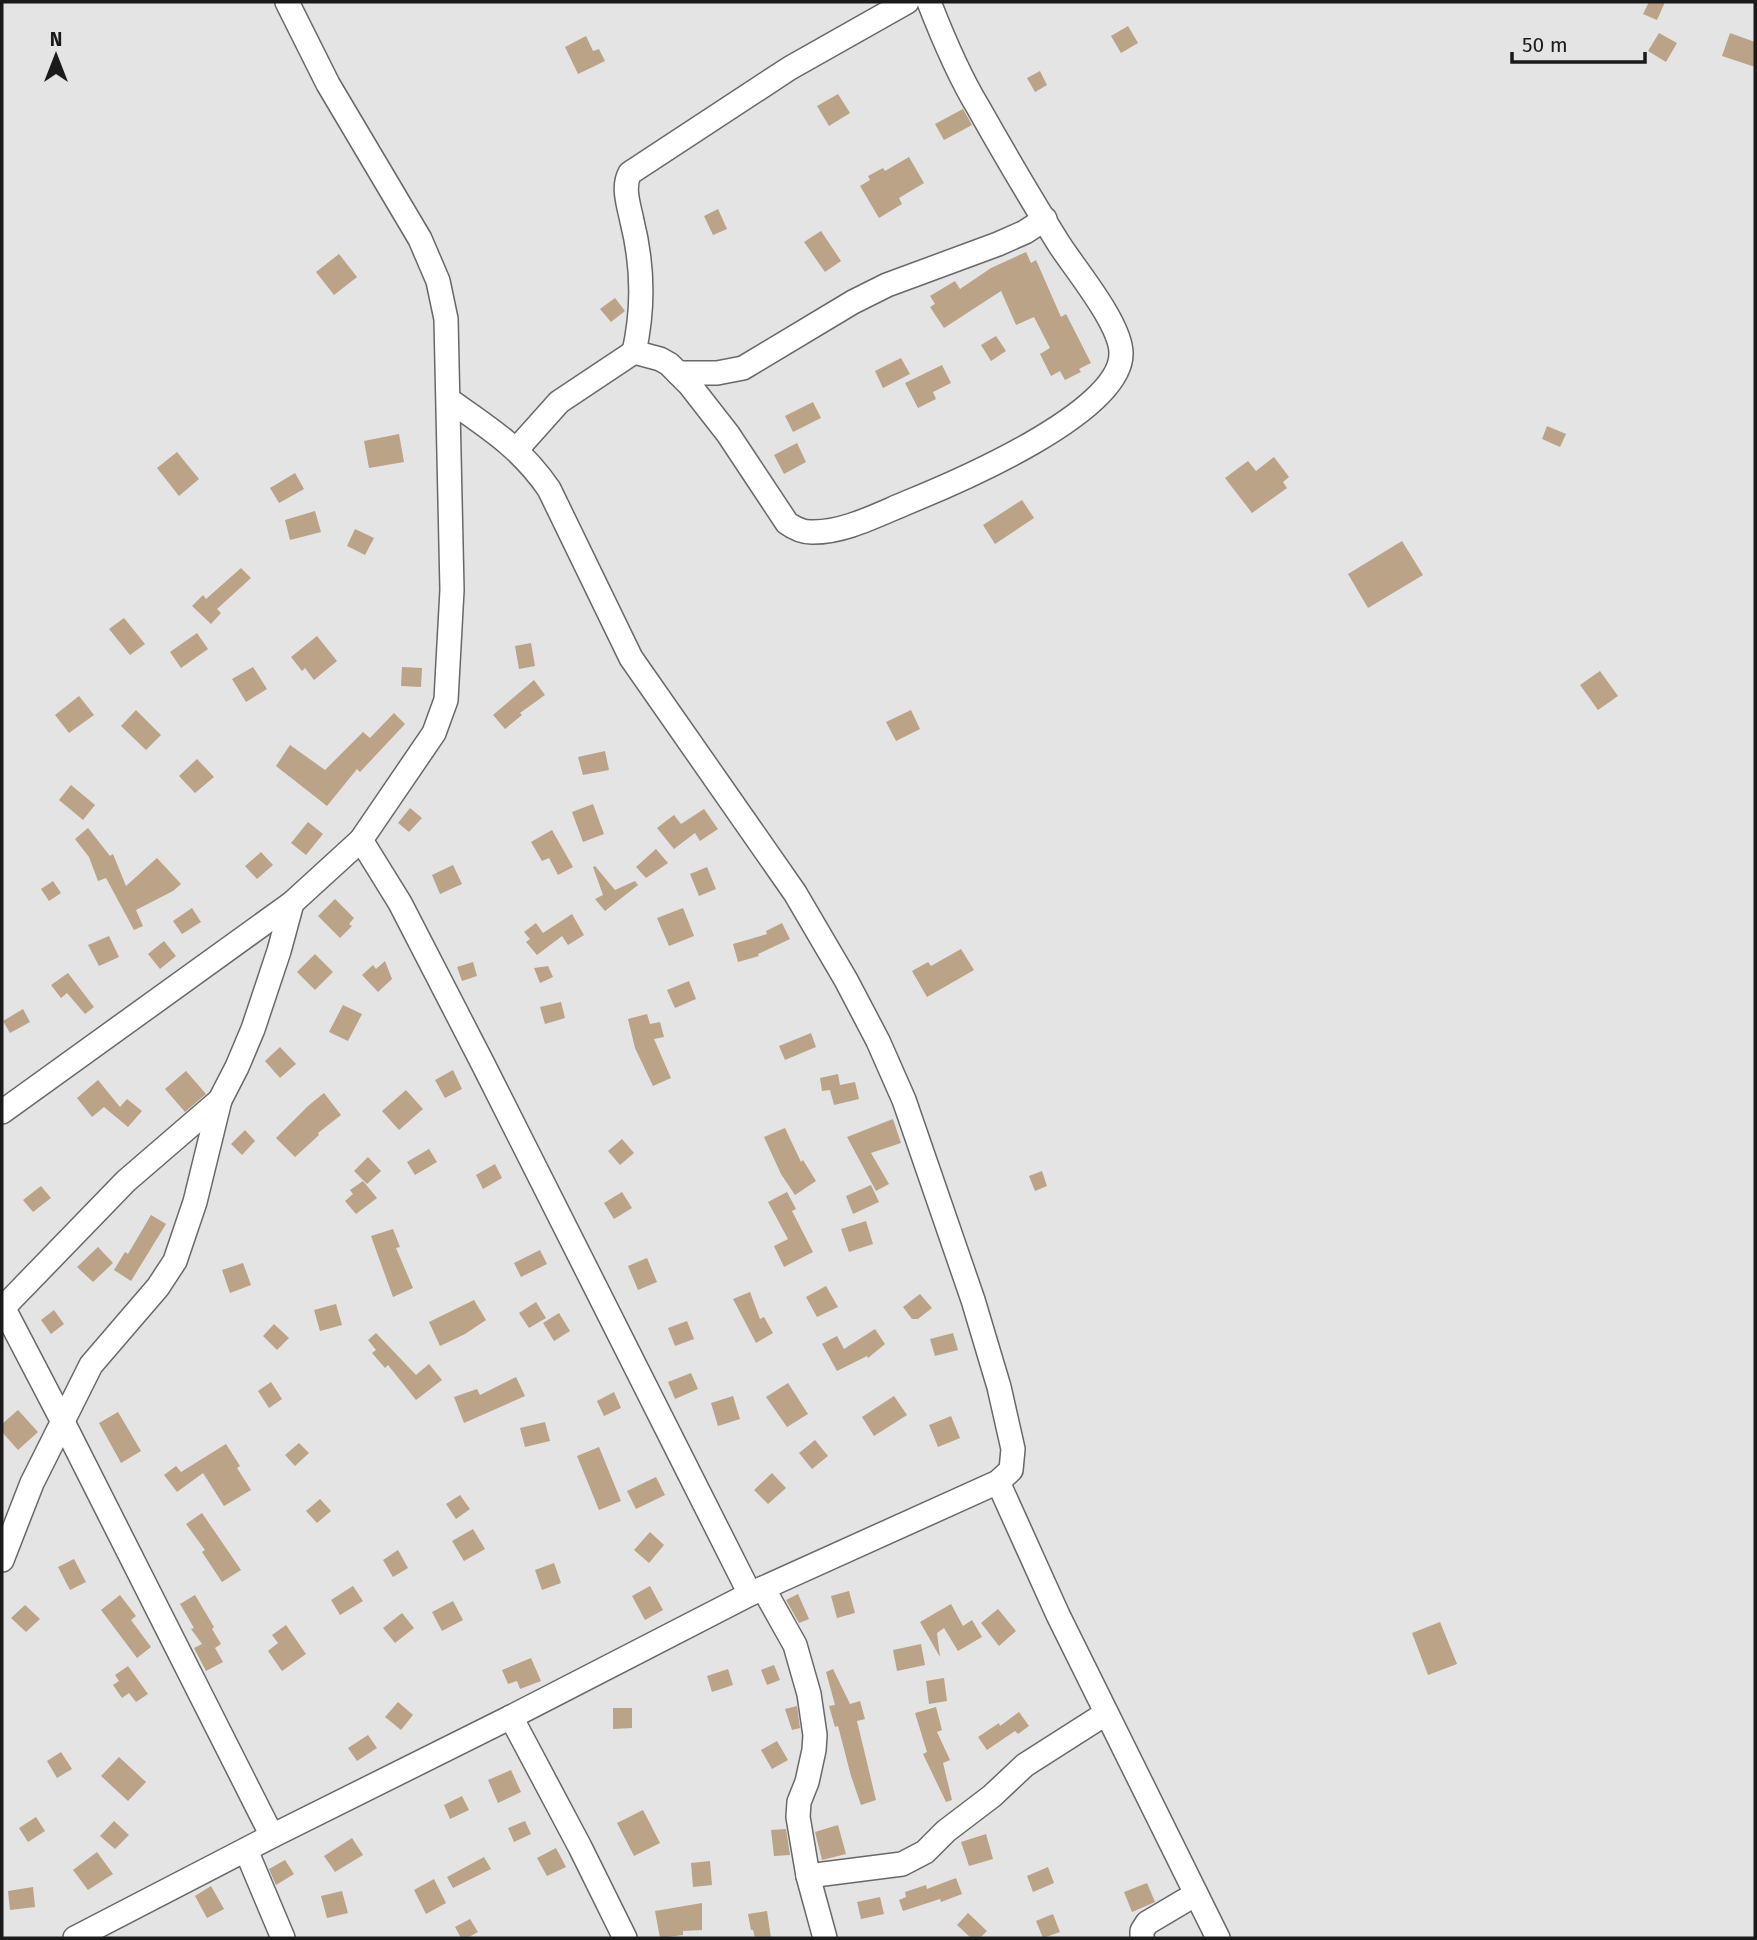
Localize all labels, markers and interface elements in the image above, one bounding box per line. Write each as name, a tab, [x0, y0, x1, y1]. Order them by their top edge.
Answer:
north arrow	[21, 21, 91, 91]
scale bar	[1512, 21, 1645, 65]
text: N	[50, 28, 62, 51]
text: 50 m	[1522, 32, 1568, 58]

